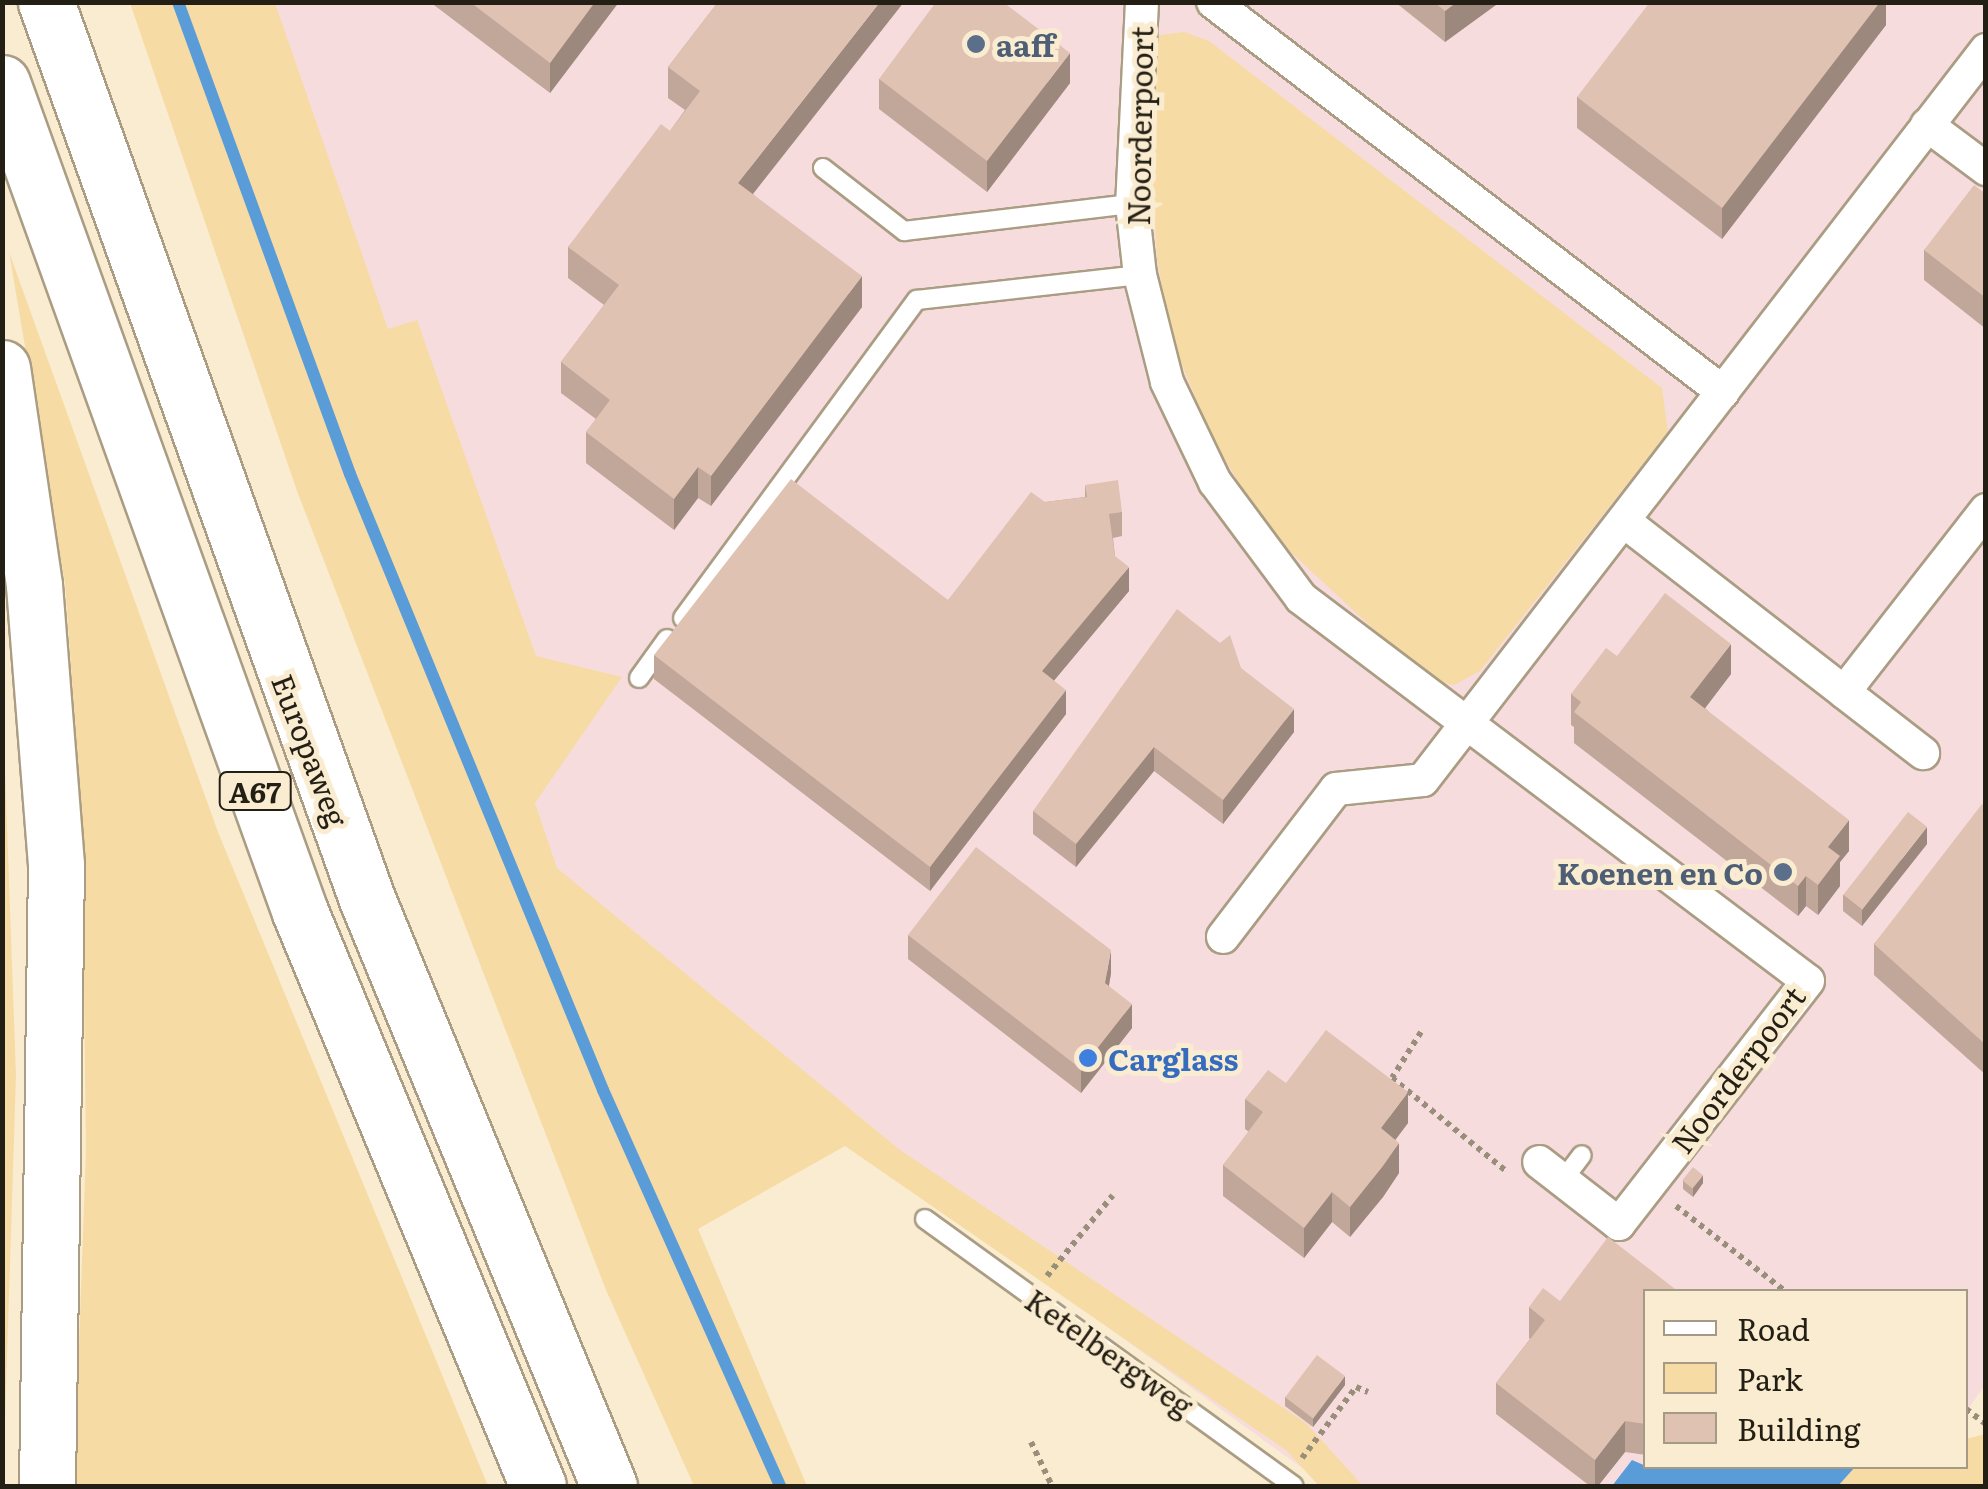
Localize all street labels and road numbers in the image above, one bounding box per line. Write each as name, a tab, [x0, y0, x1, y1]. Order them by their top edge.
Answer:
street label: Noorderpoort	[1119, 26, 1159, 226]
street label: Europaweg	[265, 669, 357, 831]
road number: A67	[218, 768, 292, 814]
street label: Noorderpoort	[1663, 979, 1811, 1159]
street label: Ketelbergweg	[1019, 1281, 1201, 1423]

